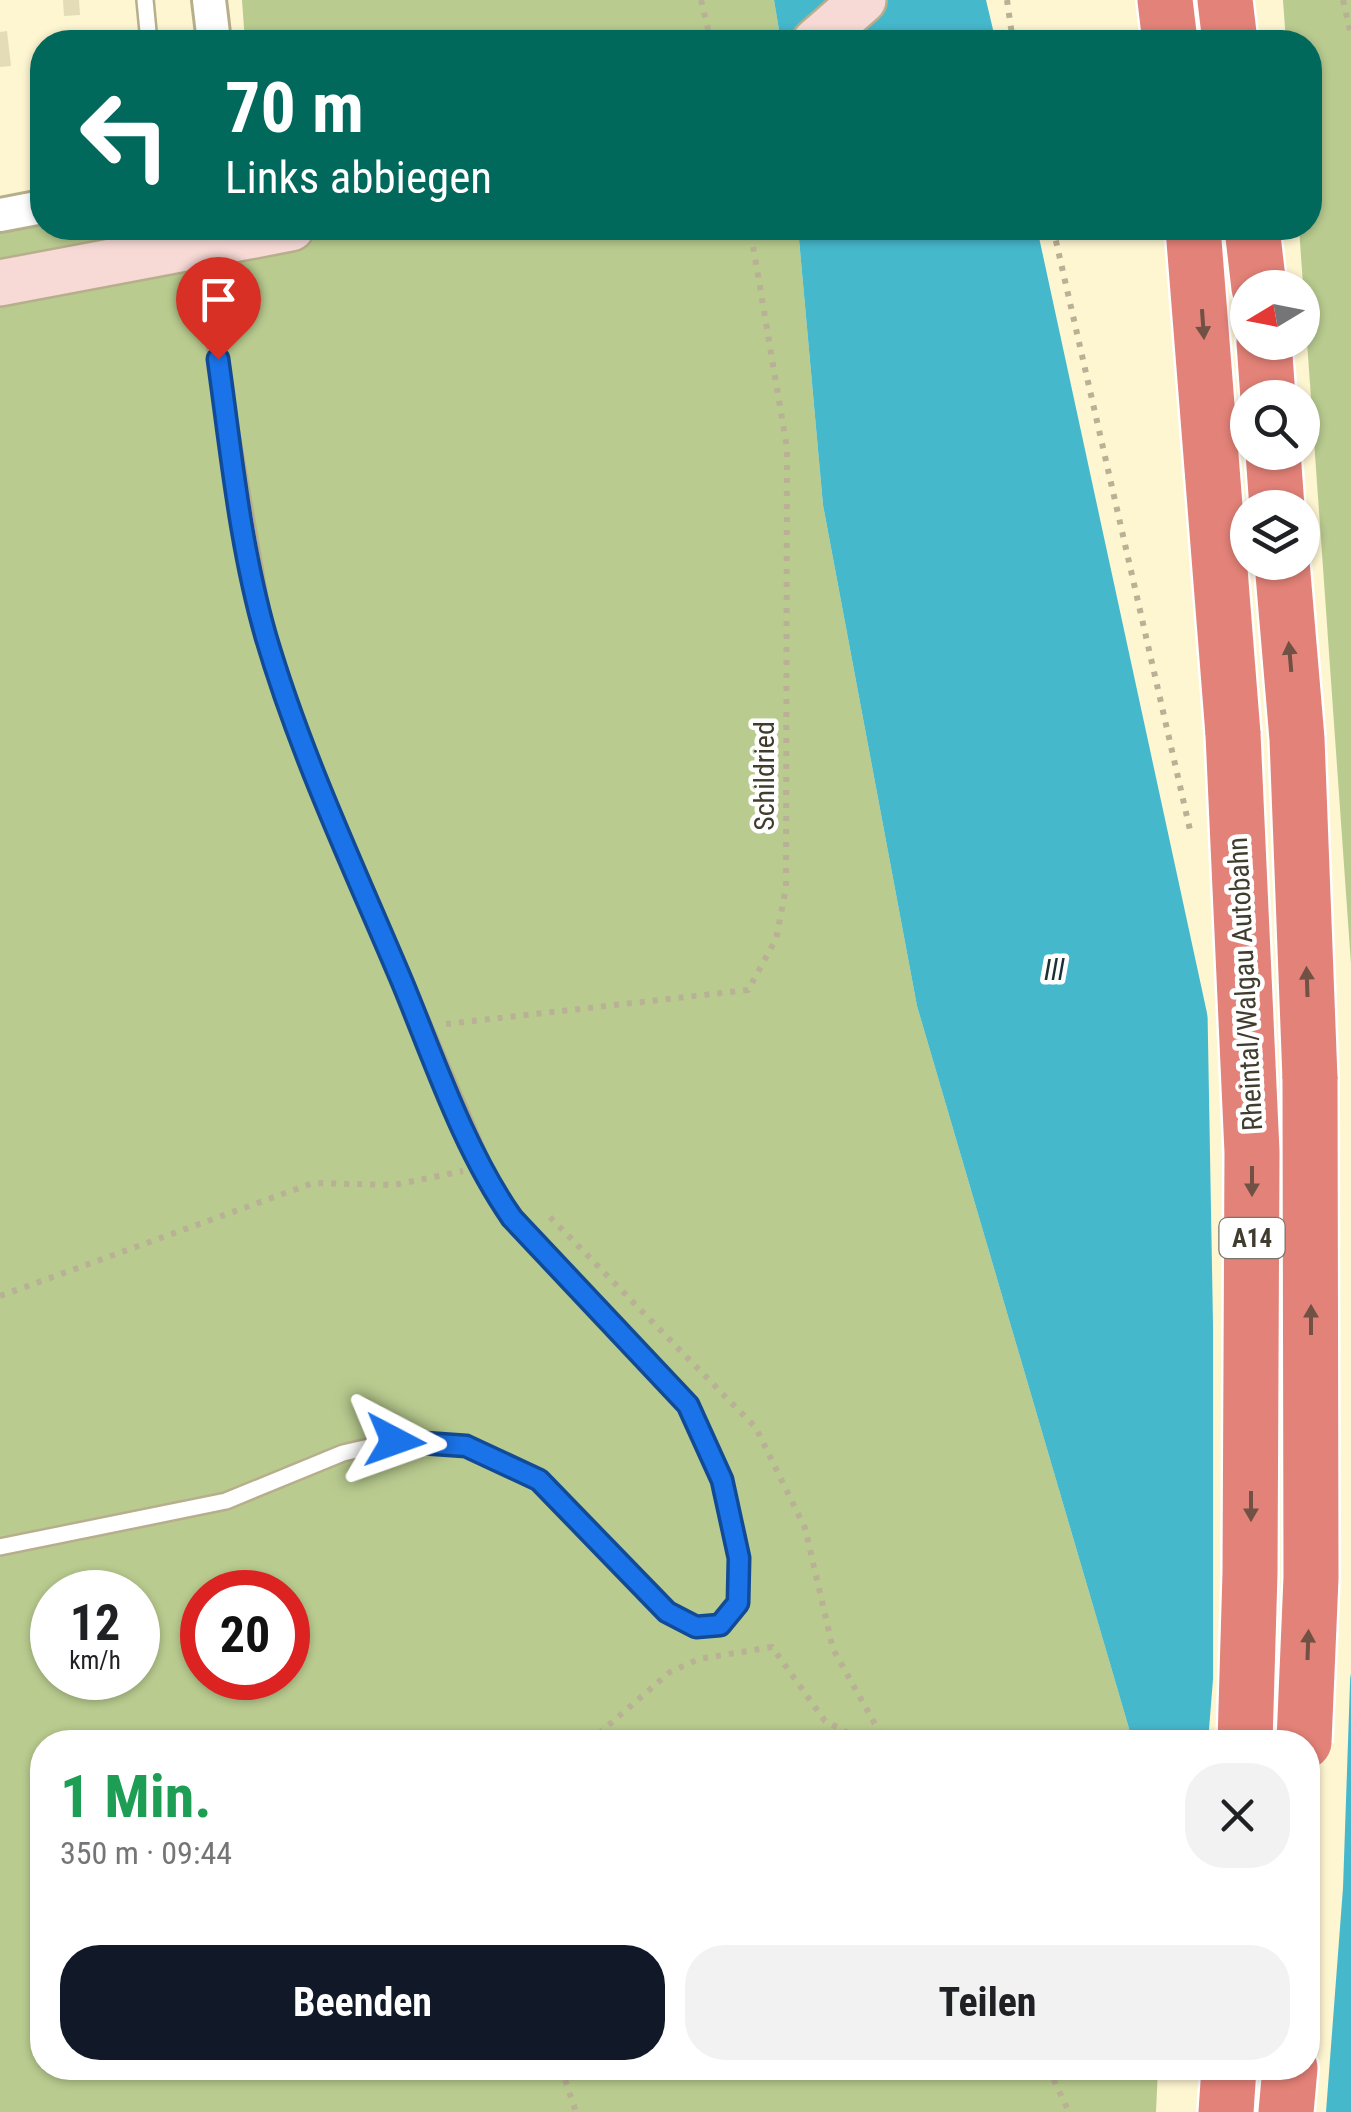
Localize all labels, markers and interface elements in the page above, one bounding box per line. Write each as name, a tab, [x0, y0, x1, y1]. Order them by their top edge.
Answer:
text: 70 m	[225, 67, 364, 149]
icon: left	[60, 70, 190, 200]
text: Links abbiegen	[225, 151, 492, 204]
pin	[176, 257, 261, 360]
north arrow	[1230, 270, 1320, 360]
map controls	[1230, 270, 1320, 580]
icon: arrive	[191, 272, 246, 327]
one-way arrow	[1195, 309, 1211, 341]
button: search	[1230, 380, 1320, 470]
button: layers	[1230, 490, 1320, 580]
one-way arrow	[1281, 641, 1297, 673]
street label: Schildried	[748, 721, 781, 831]
street label: Rheintal/Walgau Autobahn	[1221, 836, 1269, 1132]
water label: Ill	[1044, 952, 1065, 987]
one-way arrow	[1298, 965, 1314, 997]
one-way arrow	[1244, 1165, 1260, 1197]
road number: A14	[1220, 1218, 1284, 1258]
one-way arrow	[1303, 1304, 1319, 1336]
position arrow	[343, 1389, 447, 1493]
one-way arrow	[1243, 1490, 1259, 1522]
speed limit sign: 20	[180, 1570, 310, 1700]
text: 12	[70, 1594, 120, 1652]
one-way arrow	[1301, 1629, 1317, 1661]
text: km/h	[69, 1646, 121, 1675]
text: 1 Min.	[60, 1761, 212, 1832]
button: close	[1185, 1763, 1290, 1868]
text: 350 m · 09:44	[60, 1834, 232, 1872]
button: Beenden	[60, 1945, 665, 2060]
button: Teilen	[685, 1945, 1290, 2060]

